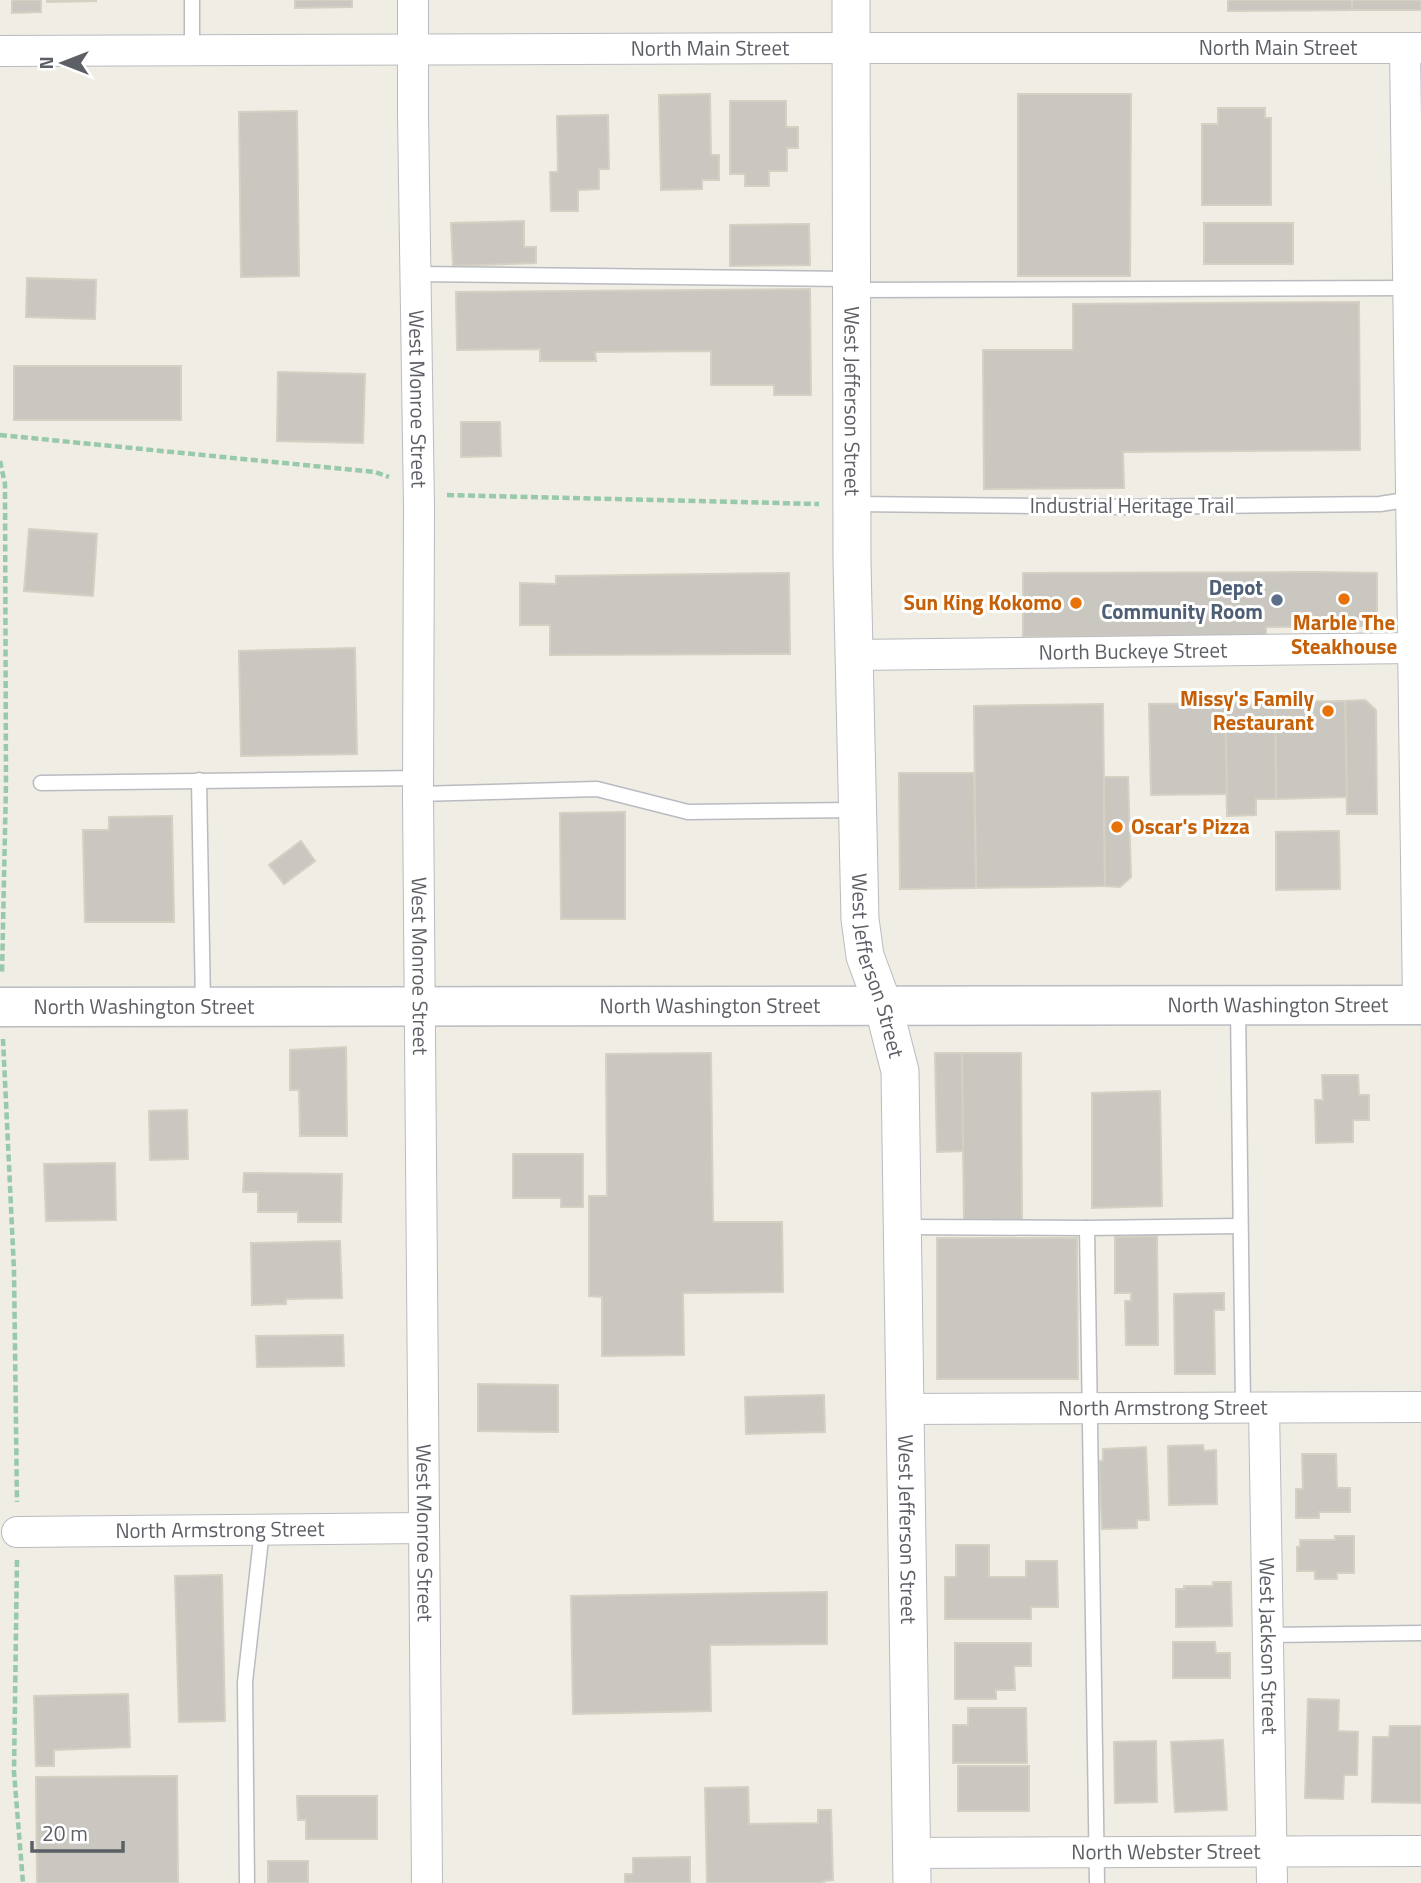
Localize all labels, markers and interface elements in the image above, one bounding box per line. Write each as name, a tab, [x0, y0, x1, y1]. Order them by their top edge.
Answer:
north arrow	[28, 28, 98, 98]
street label: North Main Street	[631, 31, 790, 64]
street label: North Main Street	[1199, 31, 1358, 63]
text: N	[31, 56, 60, 70]
street label: West Jefferson Street	[837, 306, 869, 496]
street label: West Monroe Street	[401, 310, 436, 489]
street label: Industrial Heritage Trail	[1030, 489, 1234, 521]
place label: Depot Community Room	[1101, 571, 1263, 627]
place label: Sun King Kokomo	[904, 586, 1062, 618]
marker: Marble The Steakhouse	[1336, 591, 1352, 607]
marker: Depot Community Room	[1269, 592, 1285, 608]
marker: Sun King Kokomo	[1068, 595, 1084, 611]
place label: Marble The Steakhouse	[1291, 606, 1397, 662]
street label: North Buckeye Street	[1038, 633, 1228, 668]
place label: Missy's Family Restaurant	[1180, 682, 1314, 738]
marker: Missy's Family Restaurant	[1320, 703, 1336, 719]
place label: Oscar's Pizza	[1131, 810, 1250, 842]
marker: Oscar's Pizza	[1109, 819, 1125, 835]
street label: West Jefferson Street	[844, 873, 913, 1062]
street label: West Monroe Street	[404, 877, 437, 1056]
street label: North Washington Street	[1168, 988, 1389, 1020]
street label: North Washington Street	[600, 989, 821, 1021]
street label: North Washington Street	[34, 990, 255, 1022]
street label: North Armstrong Street	[1058, 1391, 1268, 1423]
street label: West Jefferson Street	[890, 1434, 925, 1625]
street label: West Monroe Street	[408, 1444, 442, 1623]
street label: North Armstrong Street	[115, 1512, 325, 1546]
street label: West Jackson Street	[1252, 1557, 1287, 1735]
scale bar	[32, 1810, 122, 1854]
text: 20 m	[42, 1817, 88, 1849]
street label: North Webster Street	[1071, 1835, 1261, 1867]

